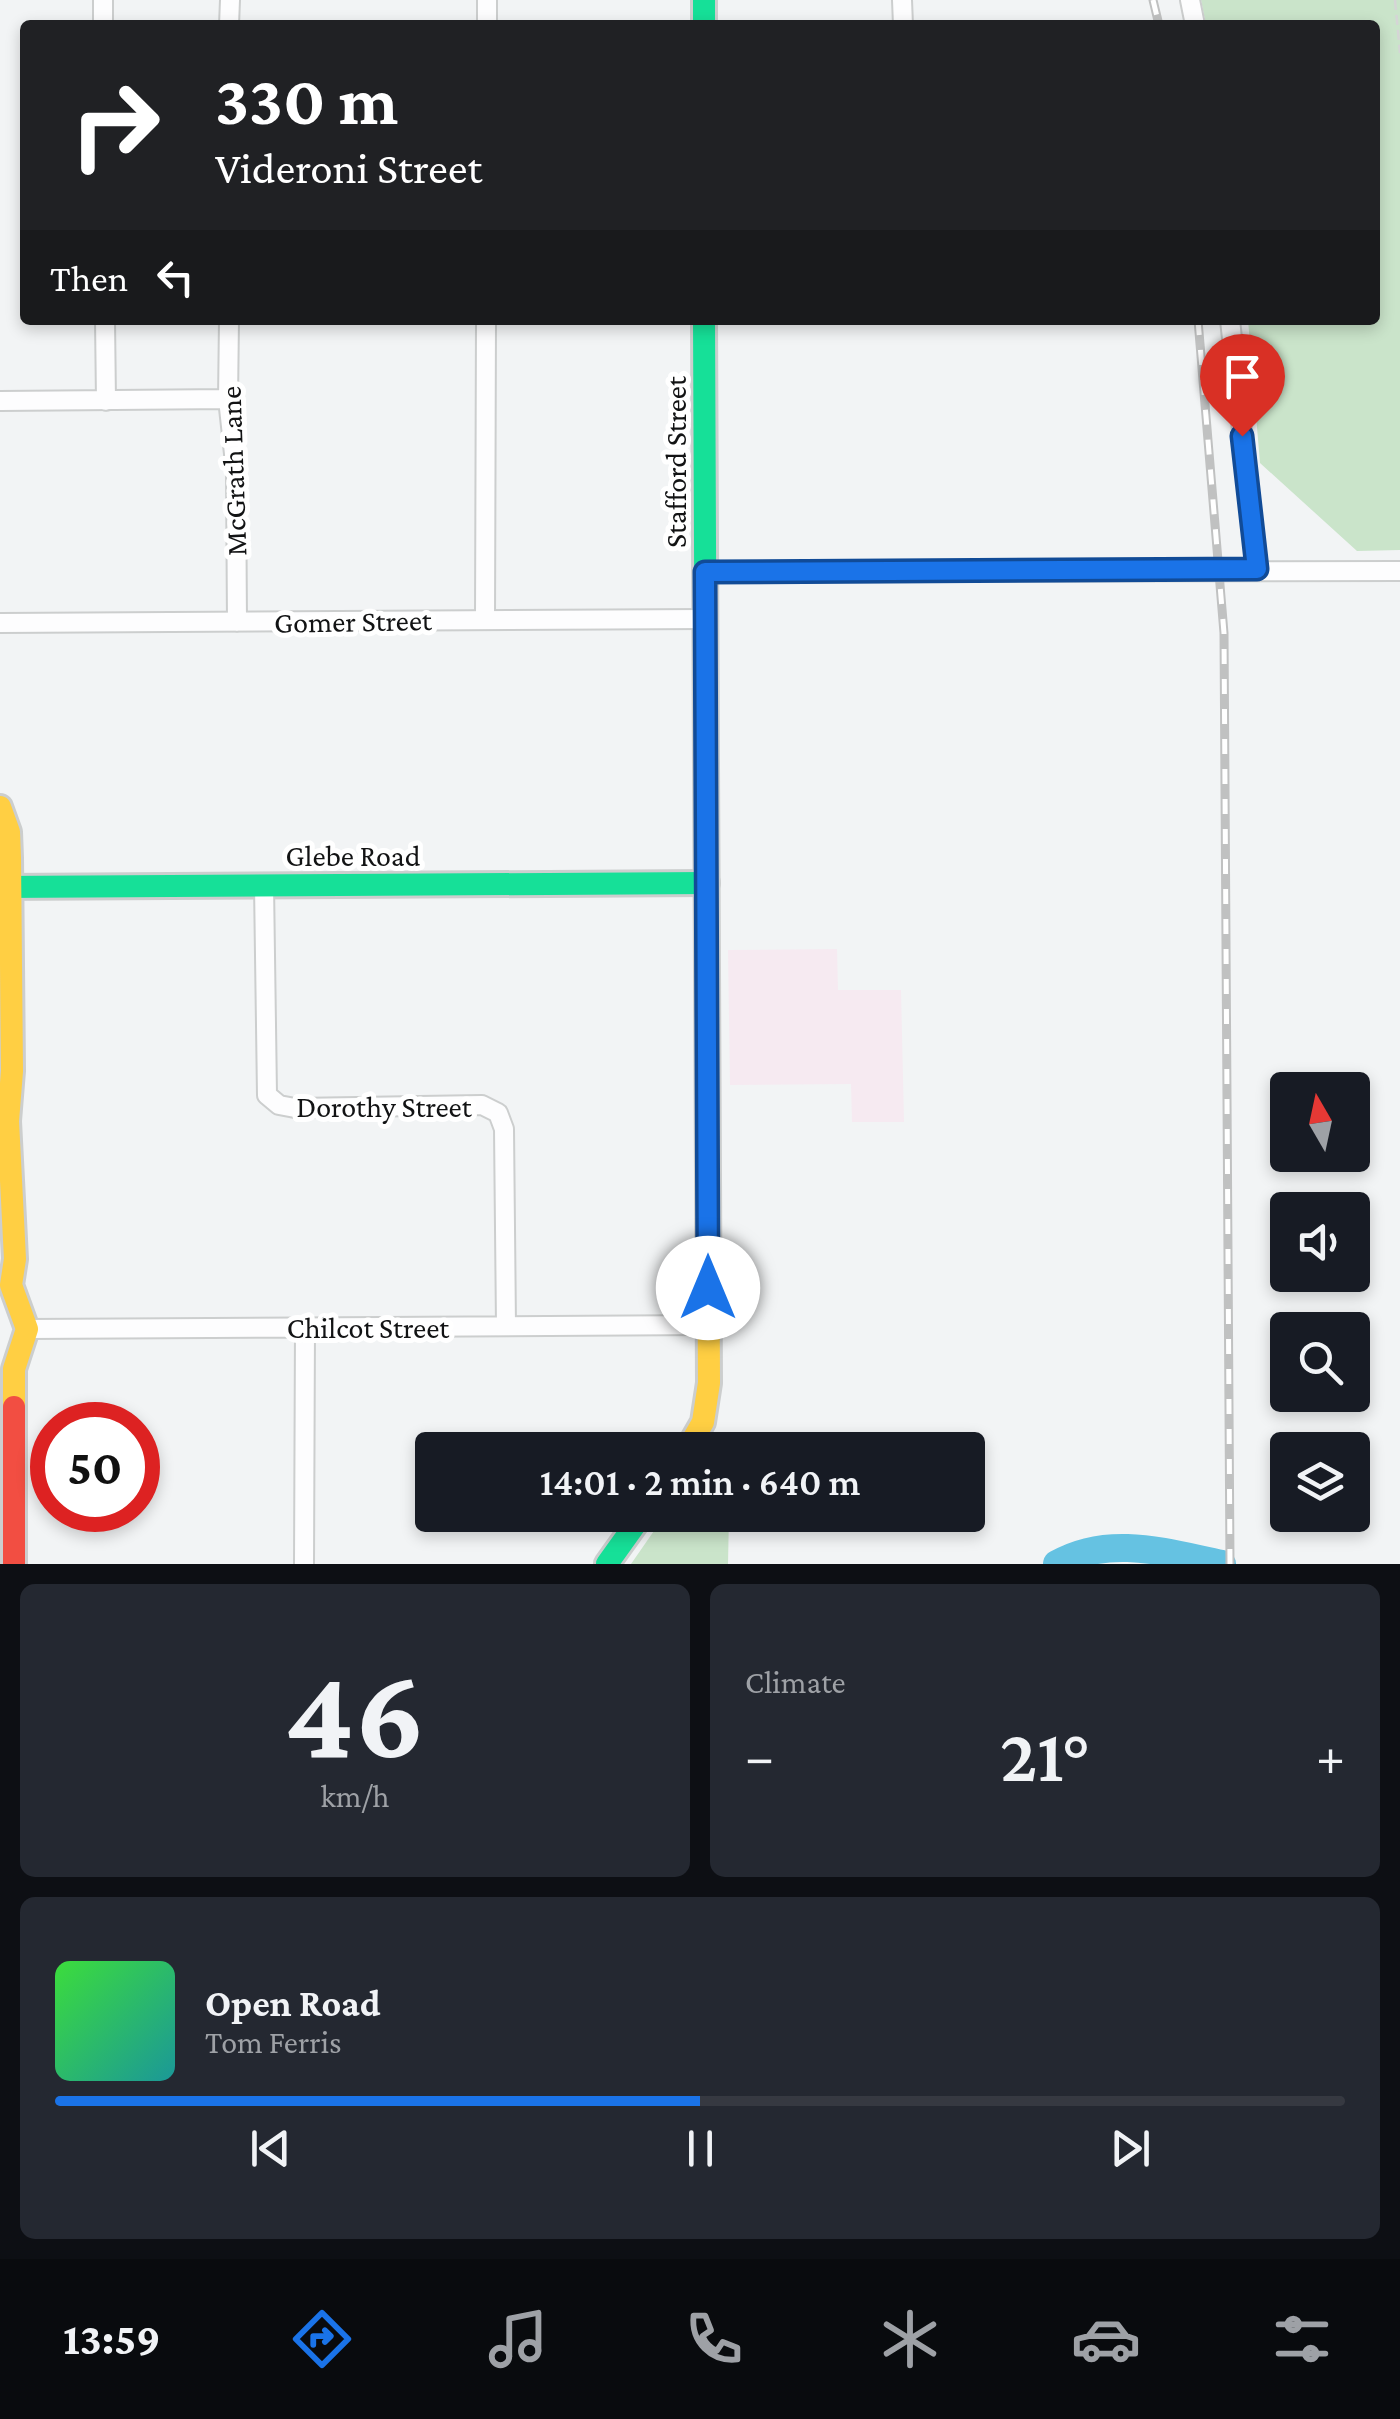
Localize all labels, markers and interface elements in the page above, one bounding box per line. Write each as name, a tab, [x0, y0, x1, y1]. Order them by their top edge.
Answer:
icon: right	[50, 60, 180, 190]
text: 330 m	[215, 61, 398, 139]
text: Videroni Street	[215, 143, 482, 193]
icon: left	[148, 250, 203, 305]
text: Then	[50, 257, 128, 299]
pin	[1200, 334, 1285, 437]
icon: arrive	[1215, 349, 1270, 404]
street label: Stafford Street	[659, 375, 692, 548]
street label: McGrath Lane	[214, 385, 252, 557]
street label: Gomer Street	[274, 603, 433, 639]
street label: Glebe Road	[286, 839, 421, 872]
north arrow	[1270, 1072, 1370, 1172]
map controls	[1270, 1072, 1370, 1532]
street label: Dorothy Street	[296, 1090, 473, 1124]
button: sound	[1270, 1192, 1370, 1292]
position arrow	[656, 1236, 760, 1340]
street label: Chilcot Street	[287, 1311, 450, 1344]
button: search	[1270, 1312, 1370, 1412]
speed limit sign: 50	[30, 1402, 160, 1532]
button: layers	[1270, 1432, 1370, 1532]
text: 14:01 · 2 min · 640 m	[540, 1461, 860, 1503]
text: 46	[284, 1640, 426, 1785]
text: Climate	[745, 1664, 846, 1700]
text: 21°	[1000, 1714, 1090, 1797]
text: −	[745, 1726, 774, 1787]
text: +	[1316, 1726, 1345, 1787]
text: km/h	[321, 1778, 390, 1814]
text: Open Road	[205, 1982, 381, 2024]
text: Tom Ferris	[205, 2024, 342, 2060]
icon: previous	[243, 2121, 298, 2176]
icon: pause	[673, 2121, 728, 2176]
icon: next	[1103, 2121, 1158, 2176]
icon: directions	[287, 2304, 357, 2374]
icon: music	[483, 2304, 553, 2374]
icon: phone	[679, 2304, 749, 2374]
icon: climate	[875, 2304, 945, 2374]
icon: car	[1071, 2304, 1141, 2374]
icon: filters	[1267, 2304, 1337, 2374]
text: 13:59	[63, 2314, 161, 2364]

